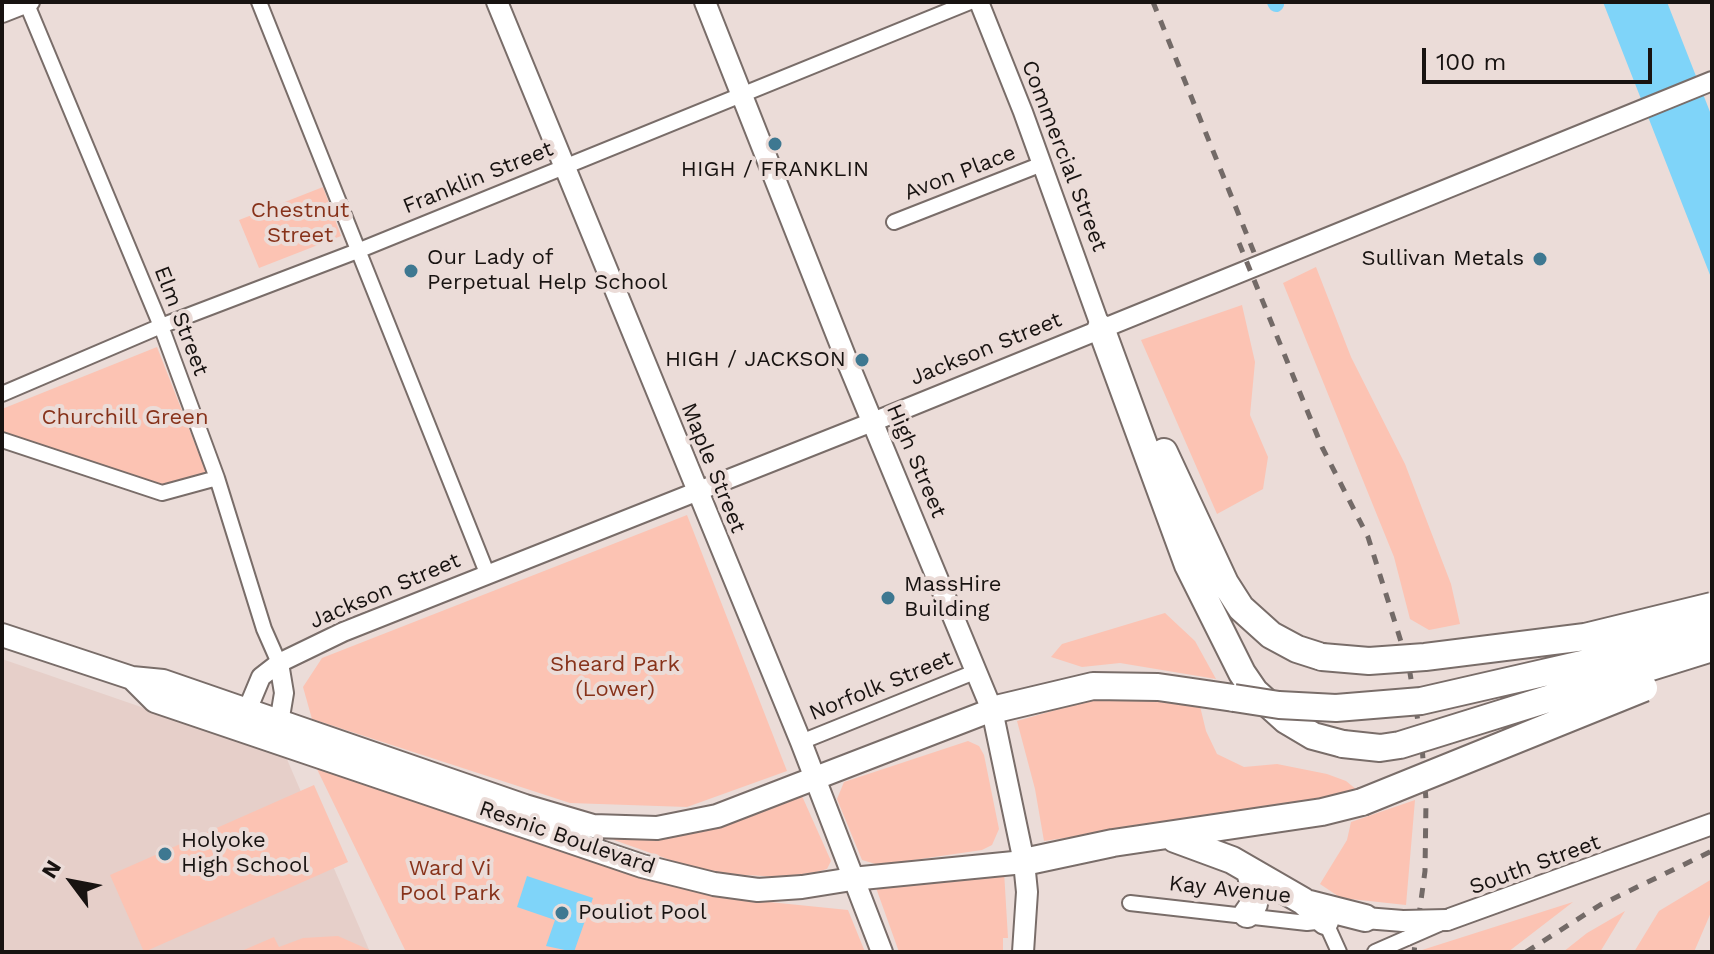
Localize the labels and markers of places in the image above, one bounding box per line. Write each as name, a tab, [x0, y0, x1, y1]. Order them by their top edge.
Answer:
marker: HIGH / FRANKLIN	[766, 135, 784, 153]
place label: HIGH / FRANKLIN	[681, 157, 869, 183]
place label: Our Lady of Perpetual Help School	[427, 245, 667, 296]
place label: Sullivan Metals	[1361, 246, 1524, 272]
marker: Sullivan Metals	[1531, 250, 1549, 268]
marker: Our Lady of Perpetual Help School	[402, 262, 420, 280]
place label: HIGH / JACKSON	[665, 347, 846, 373]
marker: HIGH / JACKSON	[853, 351, 871, 369]
place label: MassHire Building	[904, 572, 1001, 624]
marker: MassHire Building	[879, 589, 897, 607]
place label: Holyoke High School	[181, 828, 309, 880]
marker: Holyoke High School	[156, 845, 174, 863]
place label: Pouliot Pool	[578, 900, 707, 926]
marker: Pouliot Pool	[553, 904, 571, 922]

